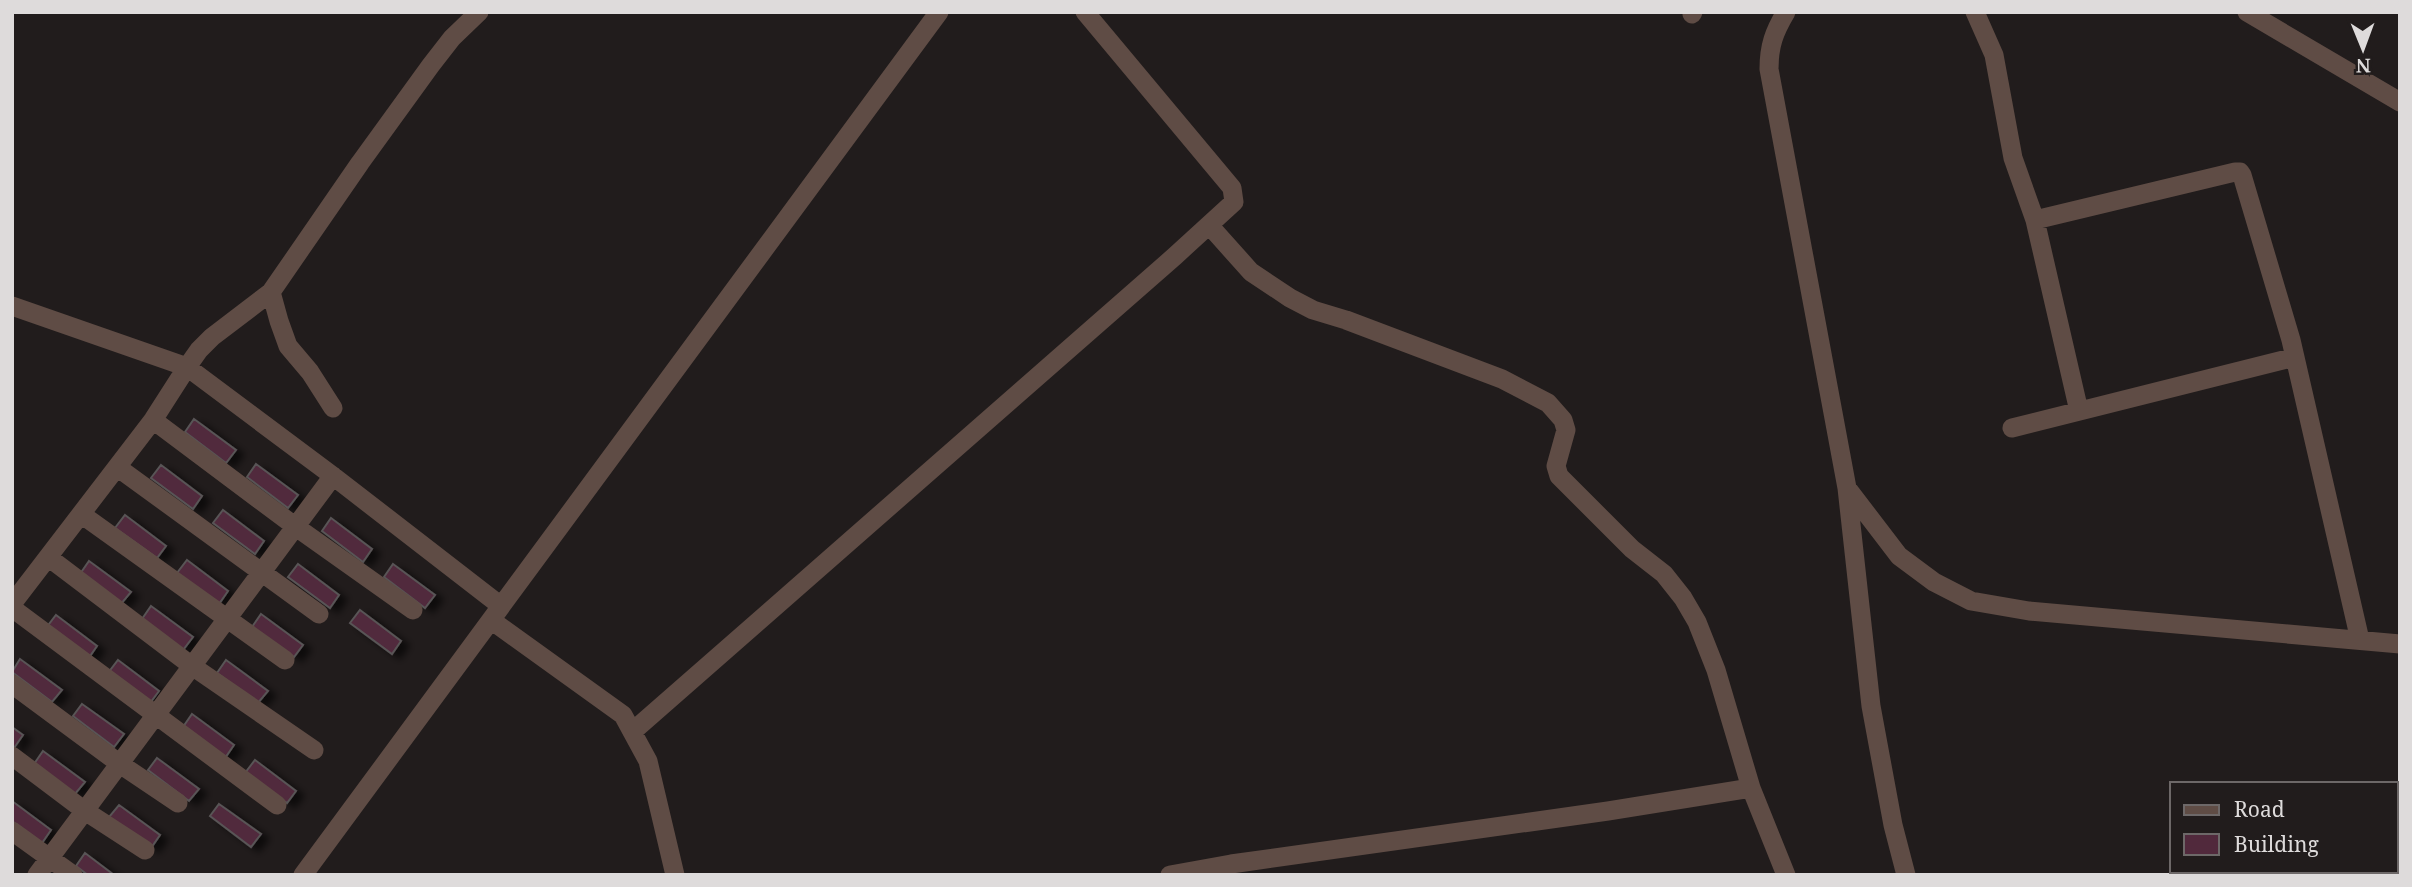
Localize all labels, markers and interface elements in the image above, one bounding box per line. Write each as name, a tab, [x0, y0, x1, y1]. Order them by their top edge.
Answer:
north arrow	[2328, 14, 2398, 84]
text: N	[2356, 53, 2371, 79]
legend	[2170, 782, 2398, 873]
text: Road	[2234, 795, 2285, 823]
text: Building	[2234, 830, 2319, 858]

